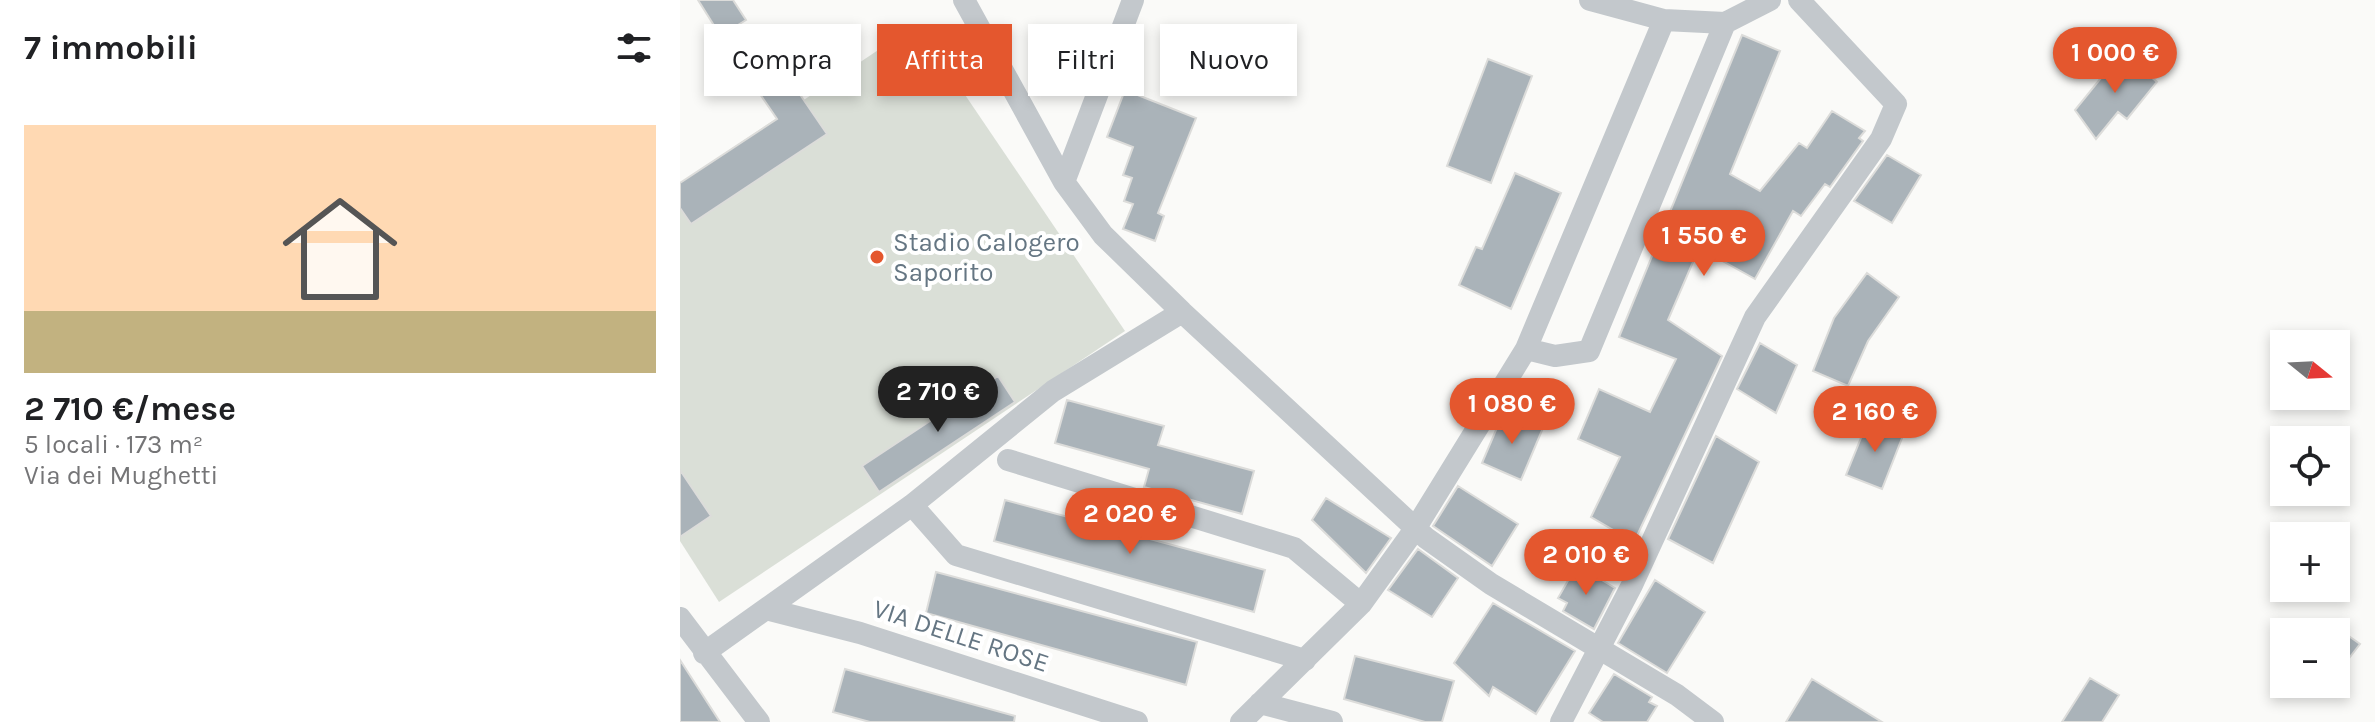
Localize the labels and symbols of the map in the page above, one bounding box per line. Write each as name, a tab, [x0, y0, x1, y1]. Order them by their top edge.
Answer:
pin: 1 000 €	[2041, 27, 2189, 95]
pin: 1 550 €	[1630, 210, 1778, 278]
place label: Stadio Calogero Saporito	[893, 227, 1080, 288]
marker: Stadio Calogero Saporito	[868, 248, 886, 266]
north arrow	[2270, 330, 2350, 410]
pin: 2 710 €	[864, 366, 1012, 434]
pin: 1 080 €	[1438, 378, 1586, 446]
pin: 2 160 €	[1801, 386, 1949, 454]
pin: 2 020 €	[1056, 488, 1204, 556]
pin: 2 010 €	[1512, 529, 1660, 597]
street label: VIA DELLE ROSE	[869, 593, 1053, 679]

